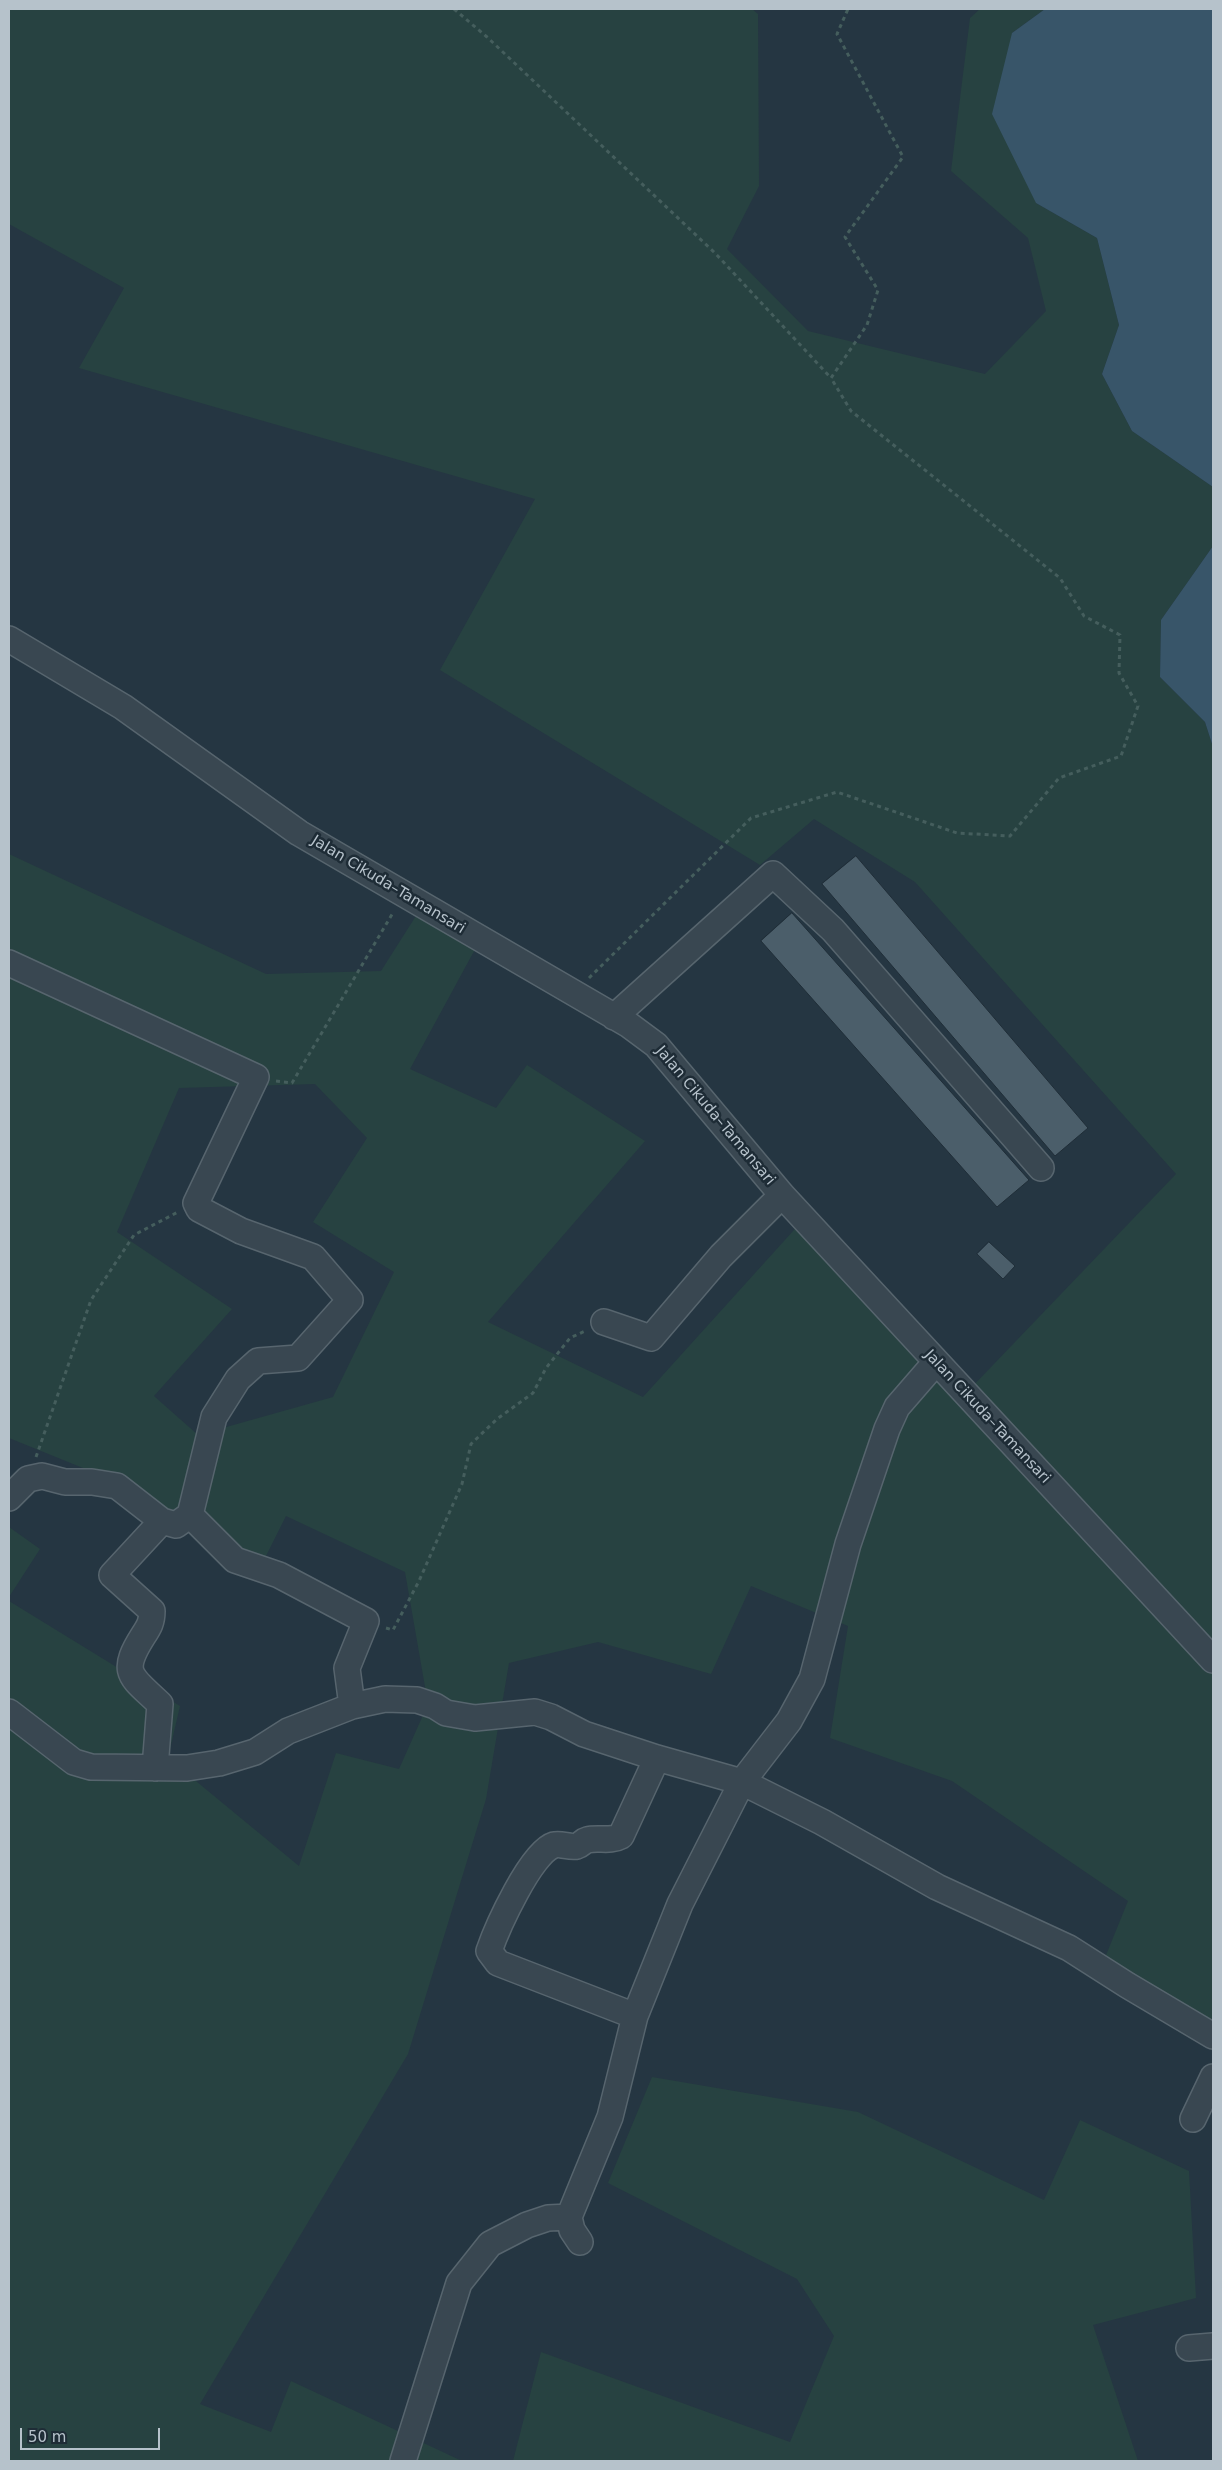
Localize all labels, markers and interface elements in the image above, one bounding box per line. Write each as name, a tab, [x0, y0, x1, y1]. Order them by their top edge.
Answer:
street label: Jalan Cikuda–Tamansari	[308, 832, 468, 938]
street label: Jalan Cikuda–Tamansari	[651, 1043, 779, 1189]
street label: Jalan Cikuda–Tamansari	[920, 1346, 1054, 1488]
scale bar	[22, 2418, 162, 2450]
text: 50 m	[28, 2428, 66, 2446]

